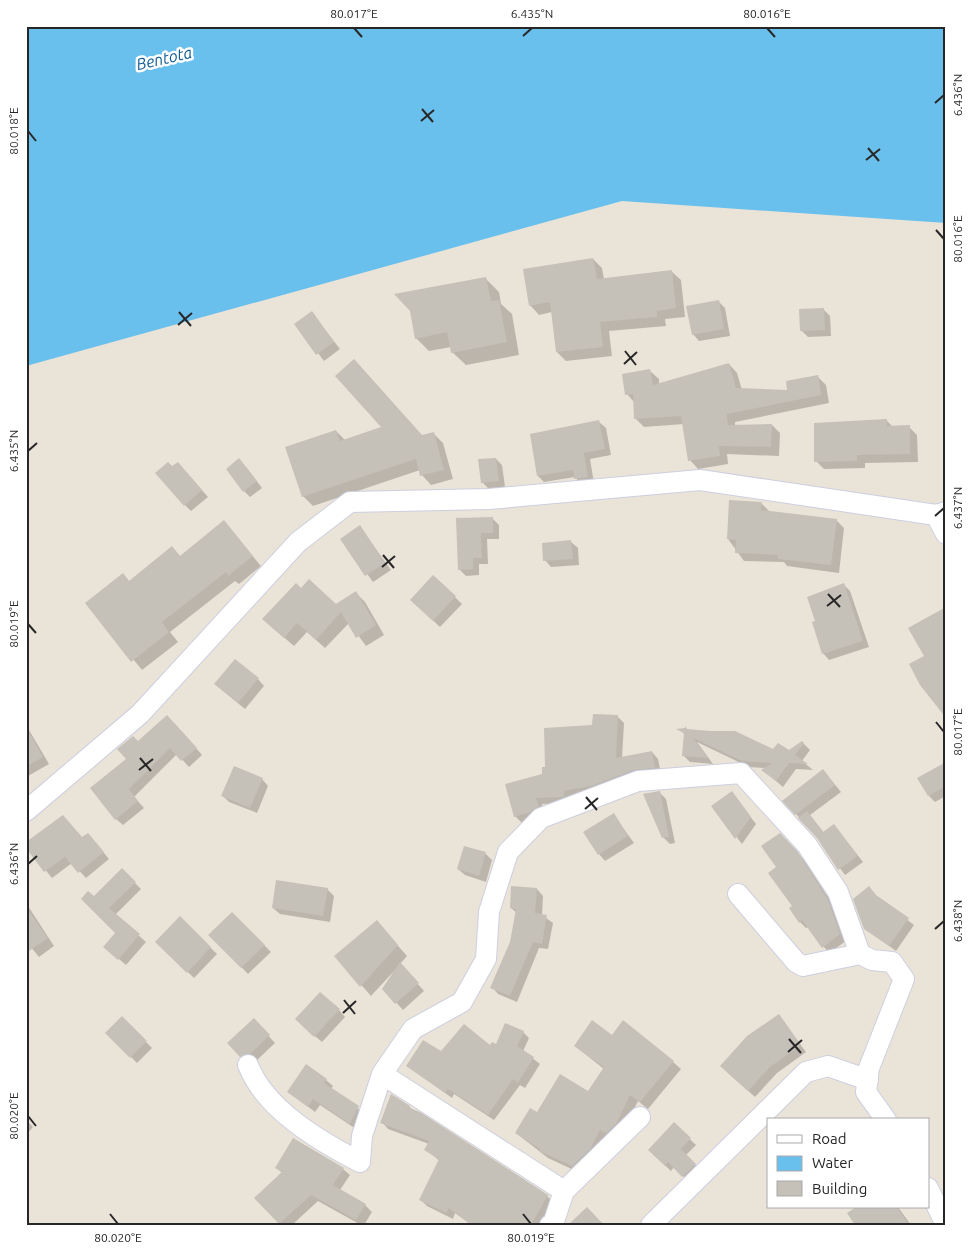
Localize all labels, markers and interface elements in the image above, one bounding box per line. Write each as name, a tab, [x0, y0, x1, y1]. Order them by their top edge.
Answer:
text: 80.017°E	[330, 7, 378, 20]
text: 6.435°N	[511, 7, 553, 20]
text: 80.016°E	[743, 7, 791, 20]
water label: Bentota	[134, 43, 194, 73]
text: 6.436°N	[951, 74, 964, 116]
text: 80.018°E	[7, 107, 20, 155]
text: 80.016°E	[951, 215, 964, 263]
text: 6.435°N	[7, 430, 20, 472]
text: 6.437°N	[951, 487, 964, 529]
text: 80.019°E	[7, 600, 20, 648]
text: 80.017°E	[951, 708, 964, 756]
text: 6.436°N	[7, 843, 20, 885]
text: 6.438°N	[951, 900, 964, 942]
text: 80.020°E	[7, 1092, 20, 1140]
legend	[767, 1118, 930, 1208]
text: Road	[812, 1130, 847, 1147]
text: Water	[812, 1154, 853, 1171]
text: Building	[812, 1180, 867, 1197]
text: 80.020°E	[94, 1231, 142, 1244]
text: 80.019°E	[507, 1231, 555, 1244]

